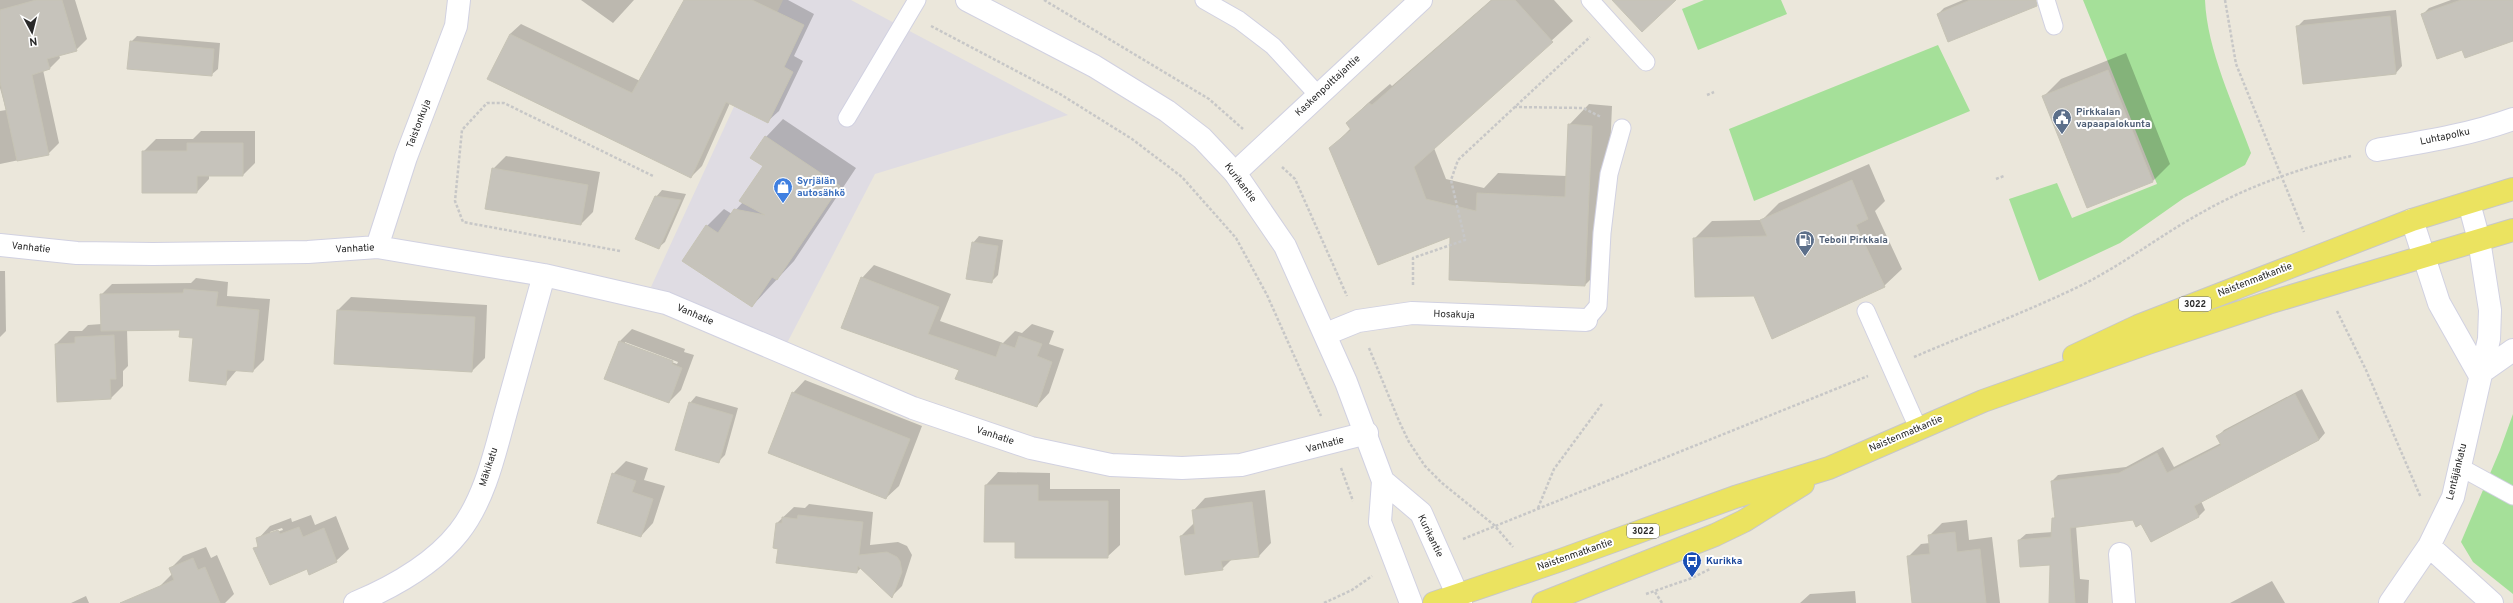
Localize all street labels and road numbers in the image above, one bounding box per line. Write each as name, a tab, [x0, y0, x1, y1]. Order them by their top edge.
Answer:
street label: Kaskenpolttajantie	[1293, 52, 1363, 120]
street label: Taistonkuja	[404, 98, 434, 150]
street label: Luhtapolku	[2419, 125, 2471, 149]
street label: Kurikantie	[1221, 161, 1259, 205]
street label: Vanhatie	[11, 239, 51, 257]
street label: Vanhatie	[335, 241, 375, 257]
street label: Naistenmatkantie	[2216, 260, 2294, 300]
road number: 3022	[2179, 297, 2211, 311]
street label: Vanhatie	[674, 301, 716, 329]
street label: Hosakuja	[1433, 308, 1475, 322]
street label: Naistenmatkantie	[1867, 413, 1945, 455]
street label: Vanhatie	[974, 424, 1016, 448]
street label: Vanhatie	[1304, 434, 1346, 456]
street label: Lentäjänkatu	[2444, 442, 2470, 502]
street label: Mäkikatu	[477, 446, 501, 488]
street label: Kurikantie	[1414, 512, 1446, 560]
road number: 3022	[1627, 524, 1659, 538]
street label: Naistenmatkantie	[1536, 536, 1614, 574]

